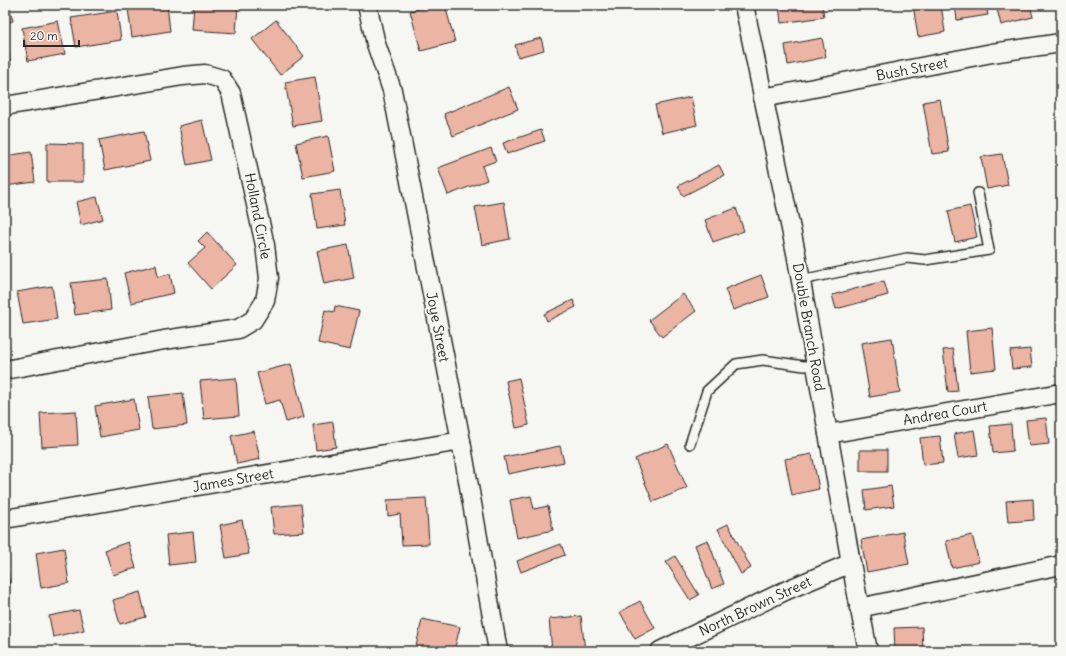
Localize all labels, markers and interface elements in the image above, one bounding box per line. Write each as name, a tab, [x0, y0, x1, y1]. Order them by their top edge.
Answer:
scale bar	[24, 22, 79, 48]
text: 20 m	[30, 28, 58, 43]
street label: Bush Street	[875, 53, 950, 85]
street label: Holland Circle	[241, 171, 275, 261]
street label: Double Branch Road	[789, 261, 829, 393]
street label: Joye Street	[422, 290, 454, 364]
street label: Andrea Court	[902, 397, 989, 429]
street label: James Street	[191, 464, 275, 496]
street label: North Brown Street	[696, 572, 814, 640]

